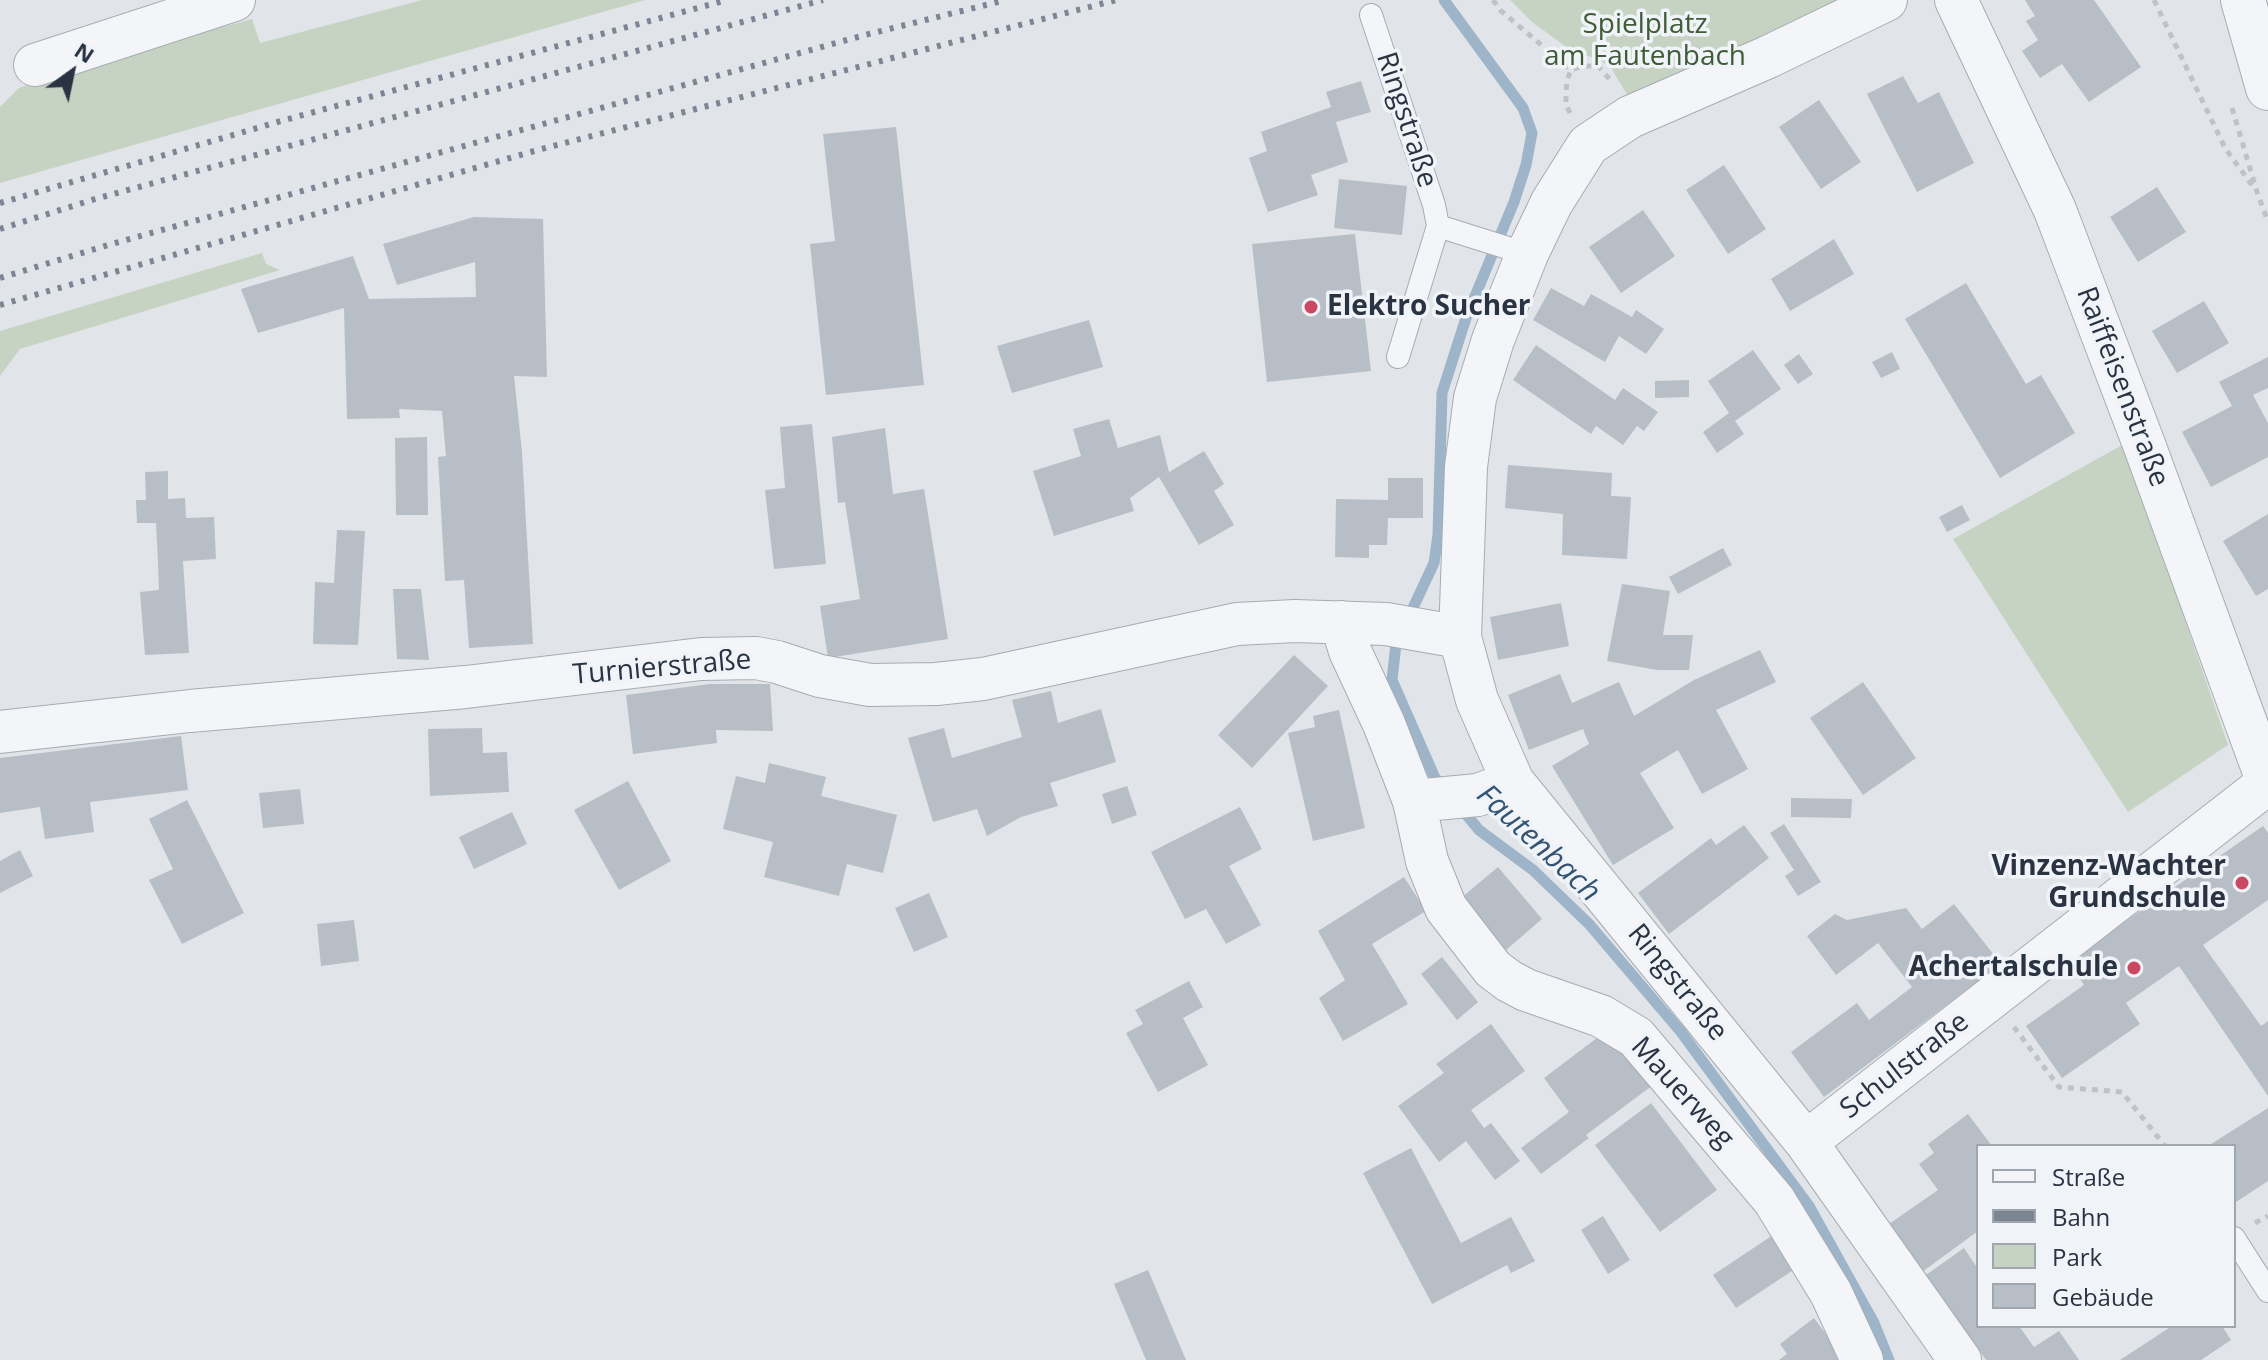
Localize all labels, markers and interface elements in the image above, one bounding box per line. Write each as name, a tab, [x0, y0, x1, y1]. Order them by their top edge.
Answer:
park label: Spielplatz am Fautenbach	[1544, 8, 1746, 74]
north arrow	[32, 32, 112, 112]
text: N	[69, 34, 101, 69]
street label: Ringstraße	[1368, 48, 1444, 192]
street label: Raiffeisenstraße	[2068, 282, 2176, 492]
place label: Elektro Sucher	[1327, 290, 1530, 324]
marker: Elektro Sucher	[1302, 298, 1320, 316]
street label: Turnierstraße	[571, 643, 753, 693]
water label: Fautenbach	[1469, 778, 1607, 910]
place label: Vinzenz-Wachter Grundschule	[1991, 850, 2226, 916]
marker: Vinzenz-Wachter Grundschule	[2233, 874, 2251, 892]
street label: Ringstraße	[1620, 918, 1734, 1048]
place label: Achertalschule	[1909, 951, 2118, 985]
marker: Achertalschule	[2125, 959, 2143, 977]
street label: Schulstraße	[1834, 1005, 1976, 1127]
street label: Mauerweg	[1623, 1031, 1741, 1155]
legend	[1976, 1144, 2236, 1328]
text: Straße	[2052, 1160, 2125, 1193]
text: Bahn	[2052, 1200, 2110, 1233]
text: Park	[2052, 1240, 2102, 1273]
text: Gebäude	[2052, 1280, 2154, 1313]

